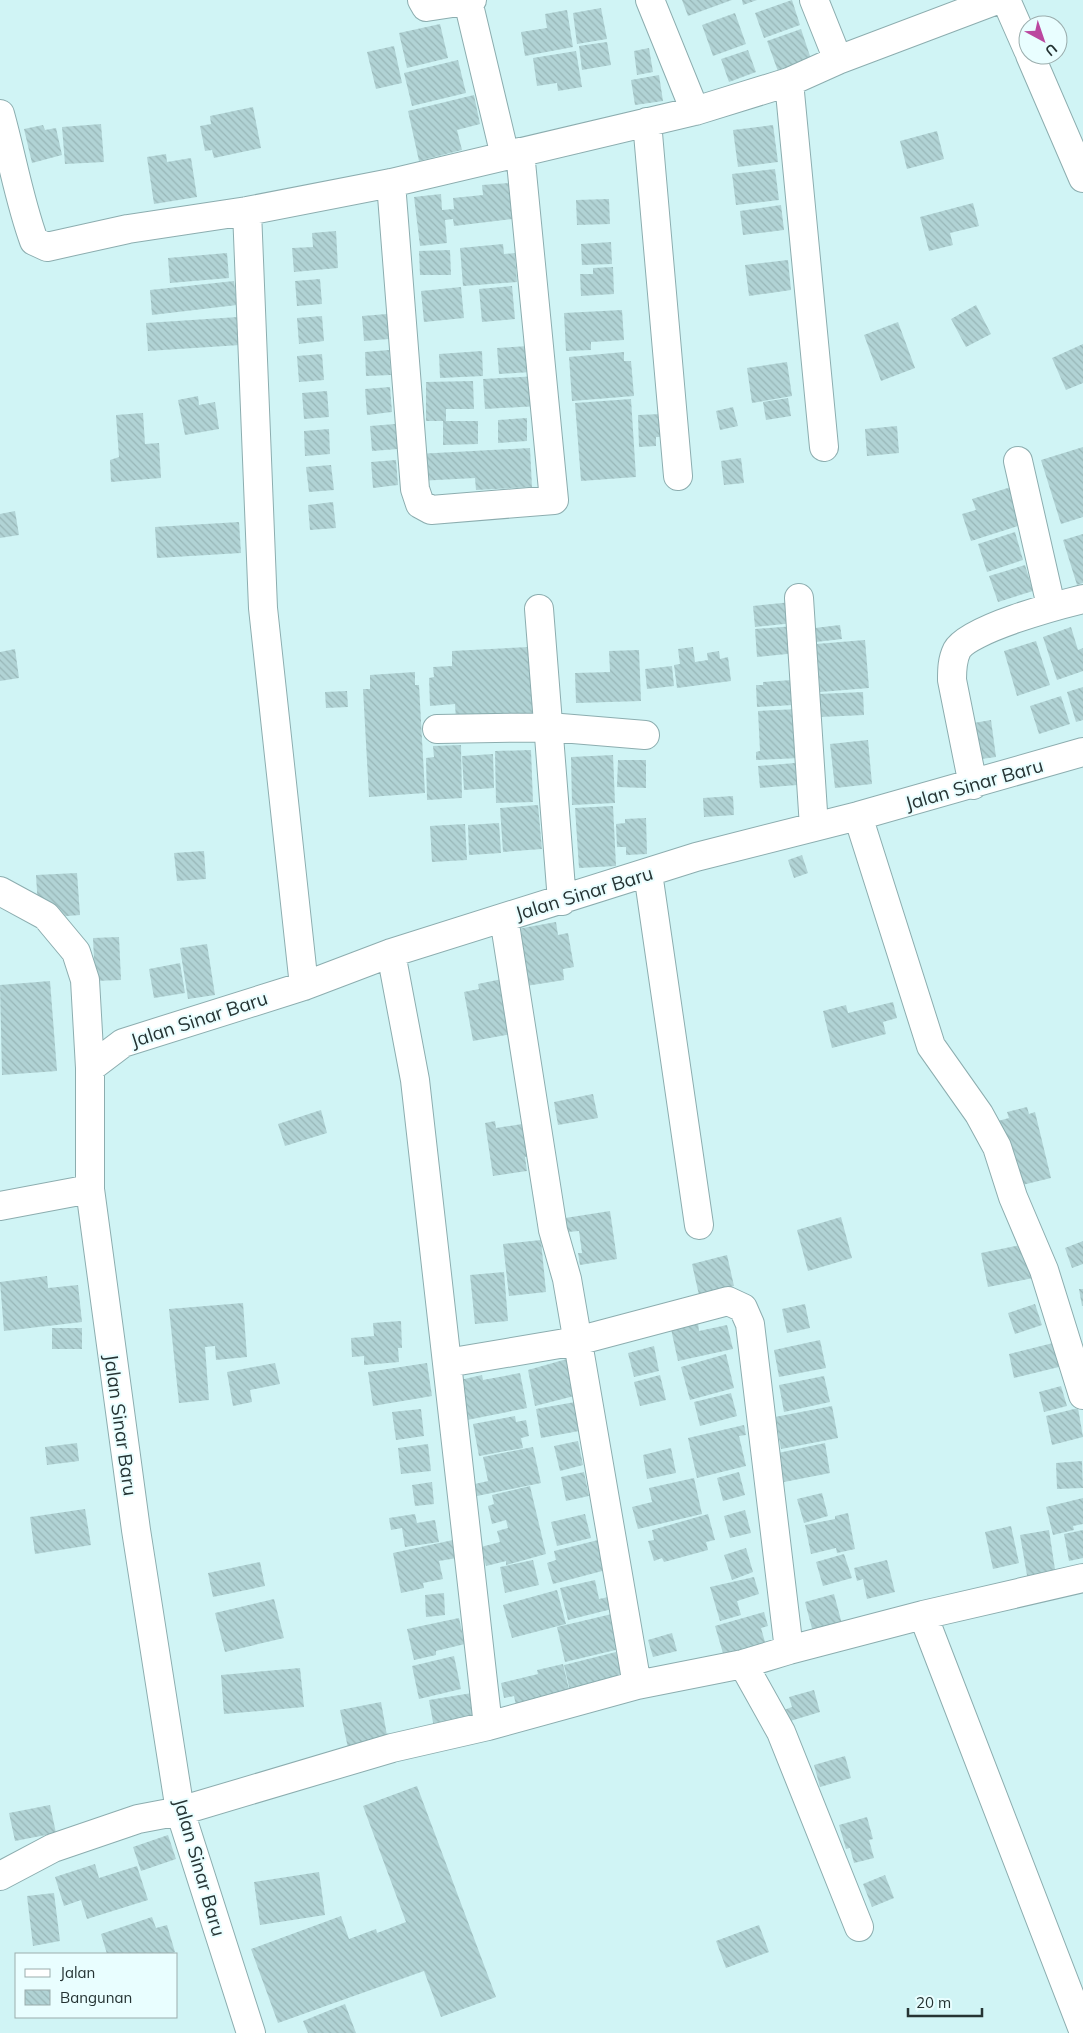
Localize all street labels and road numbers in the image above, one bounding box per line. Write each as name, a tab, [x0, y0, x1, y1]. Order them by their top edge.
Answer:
street label: Jalan Sinar Baru	[902, 753, 1046, 815]
street label: Jalan Sinar Baru	[512, 861, 656, 925]
street label: Jalan Sinar Baru	[127, 986, 271, 1052]
street label: Jalan Sinar Baru	[99, 1353, 143, 1497]
street label: Jalan Sinar Baru	[169, 1795, 231, 1939]

